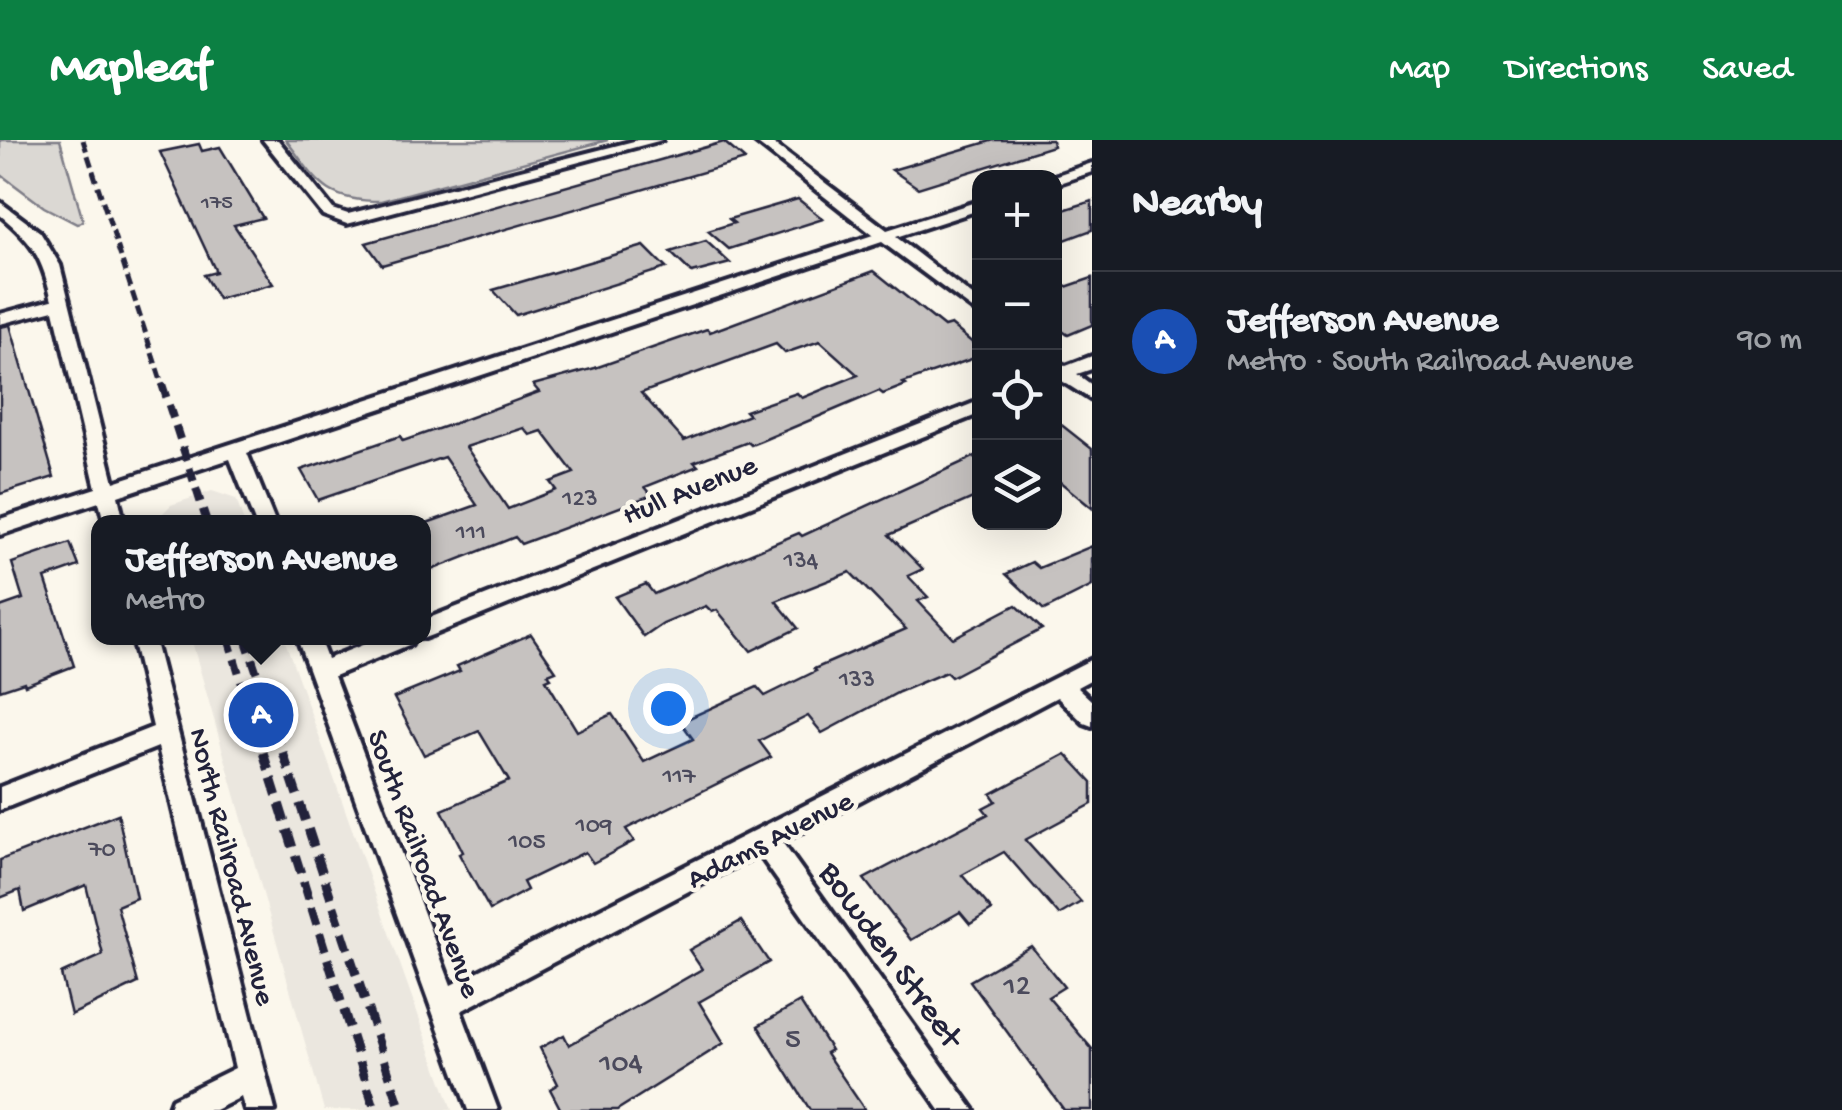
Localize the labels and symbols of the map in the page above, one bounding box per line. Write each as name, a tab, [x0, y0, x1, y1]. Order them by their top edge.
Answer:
house number: 175	[200, 191, 233, 217]
street label: Hull Avenue	[618, 449, 763, 535]
house number: 123	[561, 486, 598, 515]
house number: 111	[455, 520, 486, 549]
house number: 134	[783, 548, 819, 577]
house number: 133	[838, 667, 875, 696]
pin: A	[228, 678, 294, 752]
your location	[643, 683, 694, 734]
street label: North Railroad Avenue	[178, 725, 281, 1010]
street label: South Railroad Avenue	[357, 726, 487, 1004]
house number: 117	[661, 764, 697, 793]
street label: Adams Avenue	[682, 785, 860, 899]
house number: 109	[575, 813, 612, 842]
house number: 105	[507, 829, 546, 858]
house number: 70	[87, 837, 116, 866]
street label: Bowden Street	[807, 854, 971, 1059]
house number: 12	[1003, 971, 1030, 1006]
house number: 5	[785, 1024, 801, 1059]
house number: 104	[598, 1048, 643, 1083]

